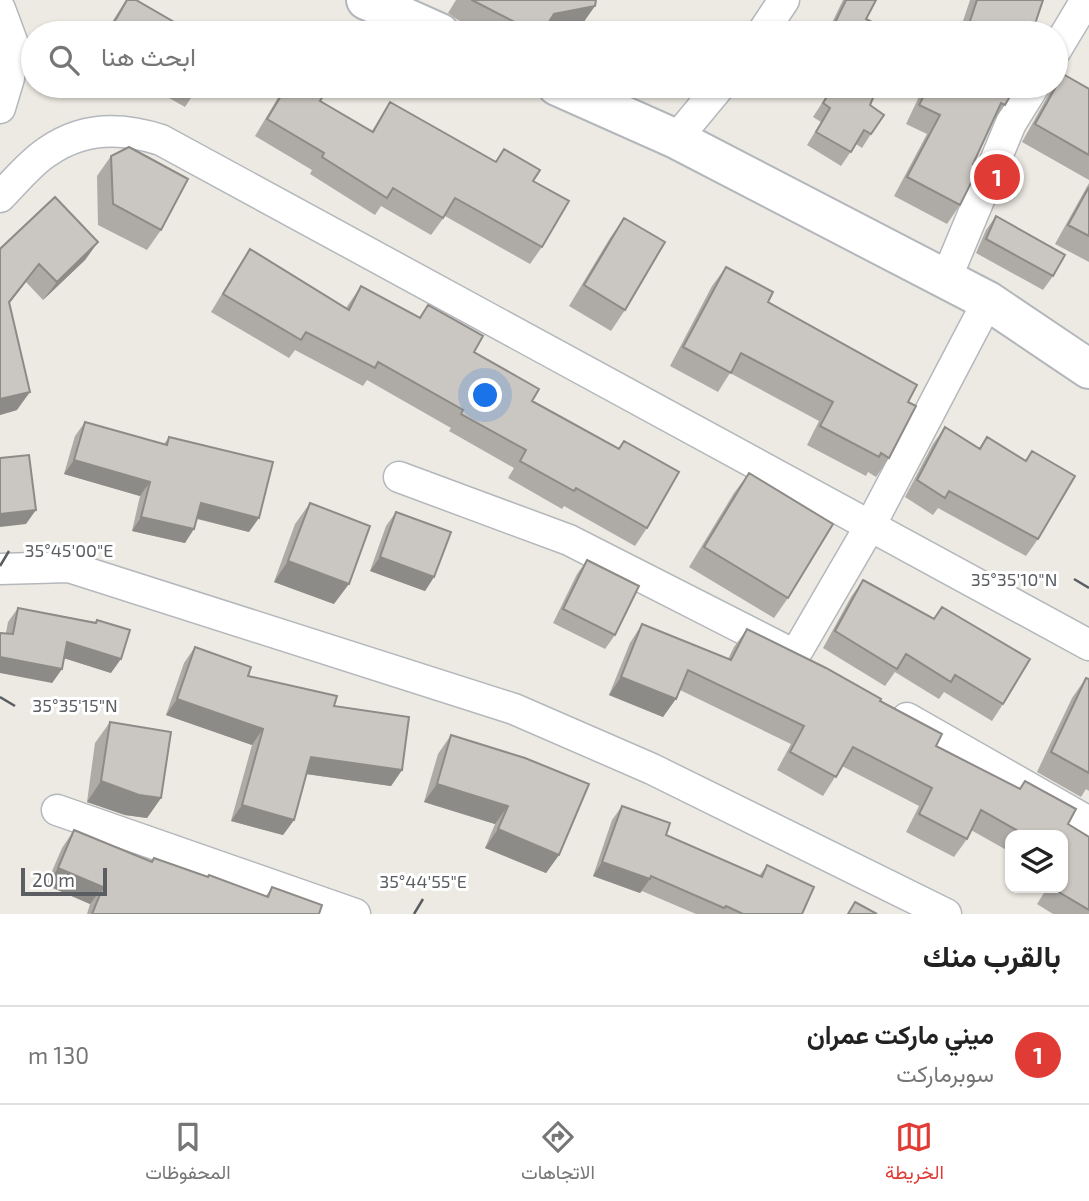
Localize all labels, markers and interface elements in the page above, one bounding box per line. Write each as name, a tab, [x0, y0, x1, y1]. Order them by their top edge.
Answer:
search box	[21, 21, 1068, 98]
text: ابحث هنا	[101, 40, 196, 71]
icon: search	[45, 41, 83, 79]
pin: 1	[974, 151, 1020, 203]
your location	[468, 378, 502, 412]
text: 35°45'00"E	[25, 539, 113, 561]
text: 35°35'10"N	[971, 568, 1057, 590]
text: 35°35'15"N	[32, 694, 118, 716]
map controls	[1005, 830, 1068, 893]
button: layers	[1005, 830, 1068, 893]
scale bar	[21, 865, 107, 897]
text: 20 m	[32, 868, 75, 891]
text: 35°44'55"E	[379, 870, 467, 892]
text: بالقرب منك	[923, 937, 1061, 973]
text: ميني ماركت عمران	[807, 1018, 994, 1049]
text: 130 m	[28, 1041, 89, 1069]
text: 1	[1033, 1041, 1043, 1069]
text: سوبرماركت	[896, 1059, 994, 1087]
tab: المحفوظات	[145, 1118, 231, 1189]
tab: الاتجاهات	[521, 1118, 595, 1189]
tab: الخريطة	[885, 1118, 944, 1189]

